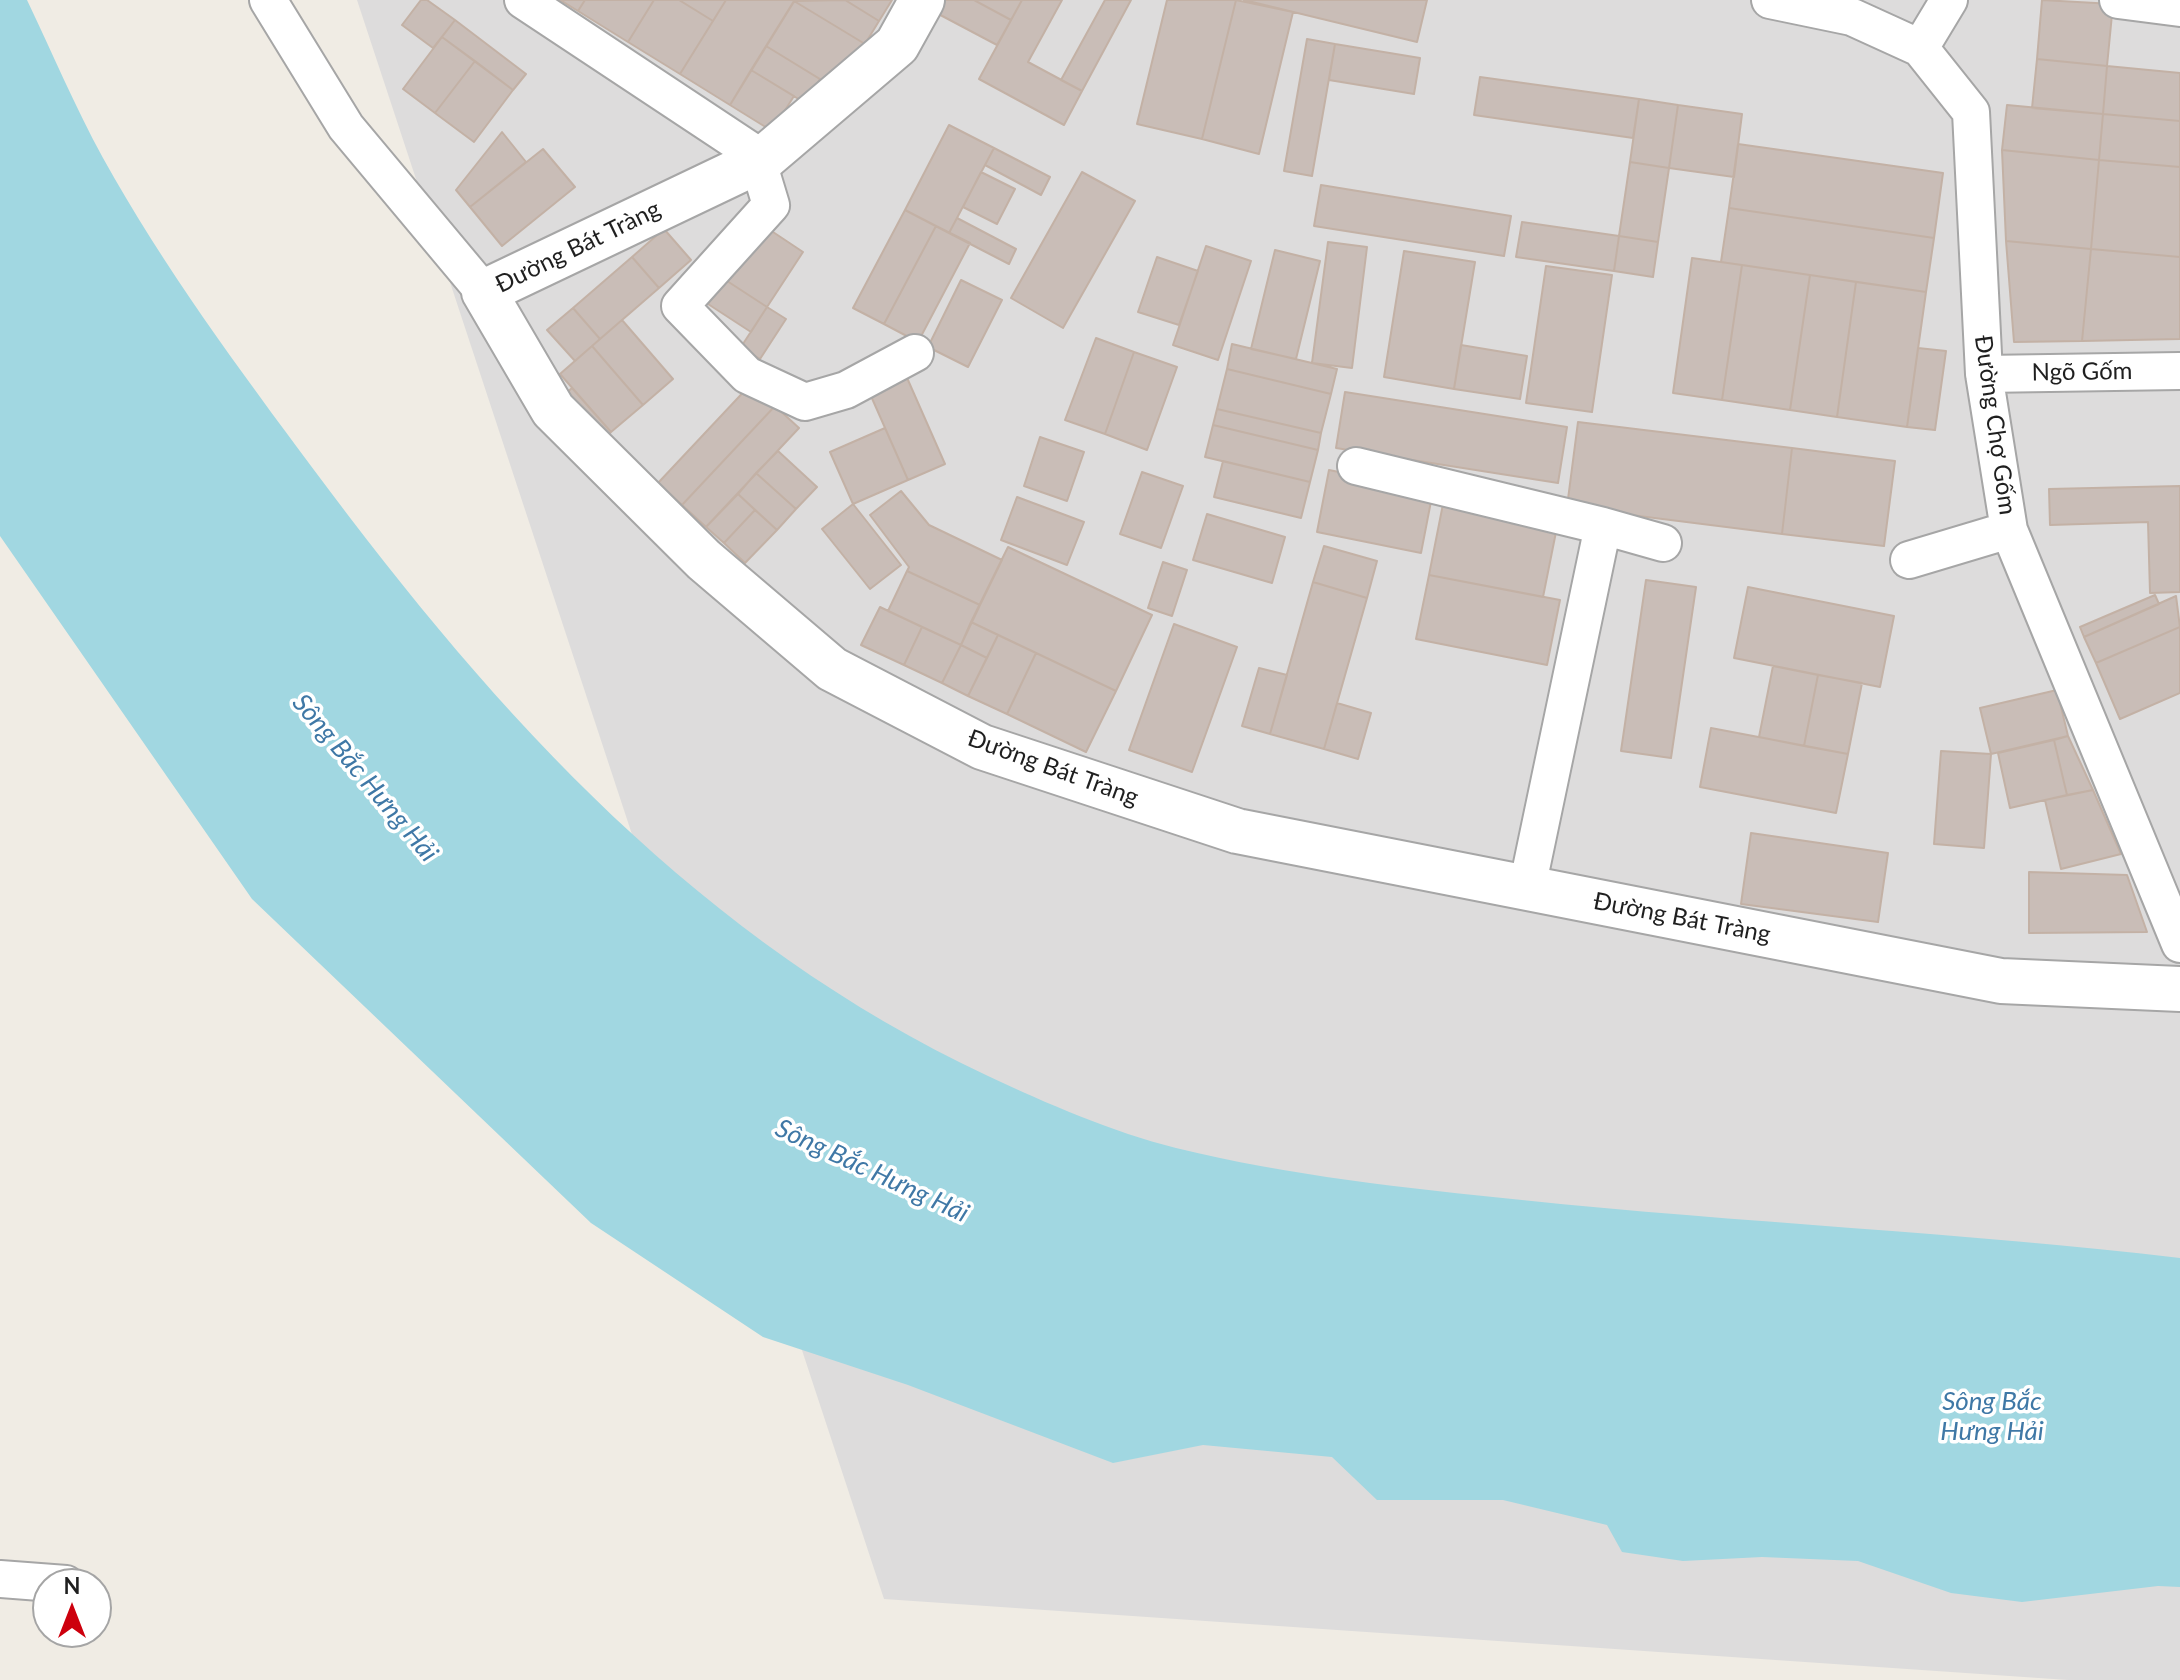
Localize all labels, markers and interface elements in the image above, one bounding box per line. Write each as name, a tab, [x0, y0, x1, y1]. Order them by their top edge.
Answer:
street label: Đường Bát Tràng	[491, 195, 665, 299]
street label: Đường Chợ Gốm	[1968, 333, 2022, 517]
street label: Ngõ Gốm	[2031, 357, 2133, 387]
water label: Sông Bắc Hưng Hải	[286, 688, 444, 868]
street label: Đường Bát Tràng	[964, 724, 1142, 812]
street label: Đường Bát Tràng	[1591, 887, 1773, 949]
water label: Sông Bắc Hưng Hải	[771, 1113, 973, 1229]
water label: Sông Bắc Hưng Hải	[1940, 1386, 2044, 1448]
north arrow	[32, 1568, 112, 1648]
text: N	[64, 1572, 80, 1599]

